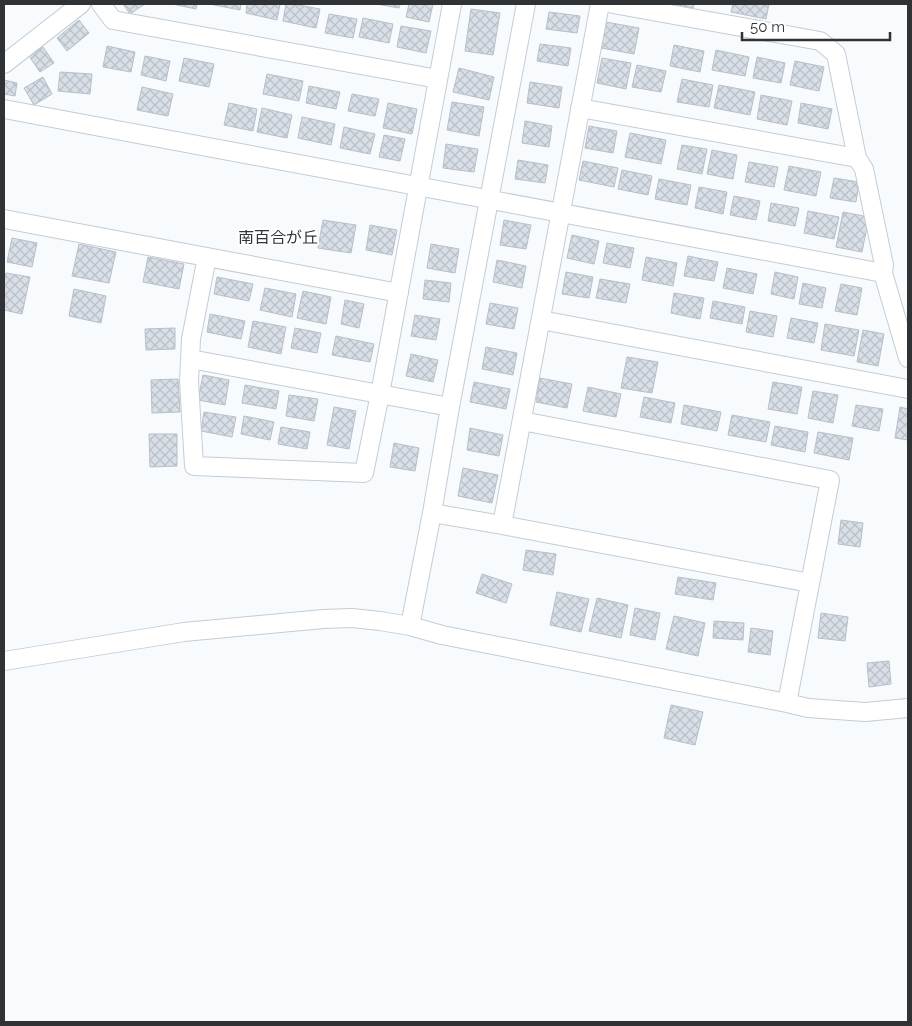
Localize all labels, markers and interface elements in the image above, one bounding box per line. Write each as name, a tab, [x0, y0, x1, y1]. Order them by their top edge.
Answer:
scale bar	[742, 10, 890, 42]
text: 50 m	[750, 18, 785, 36]
district label: 南百合が丘	[238, 228, 318, 247]

